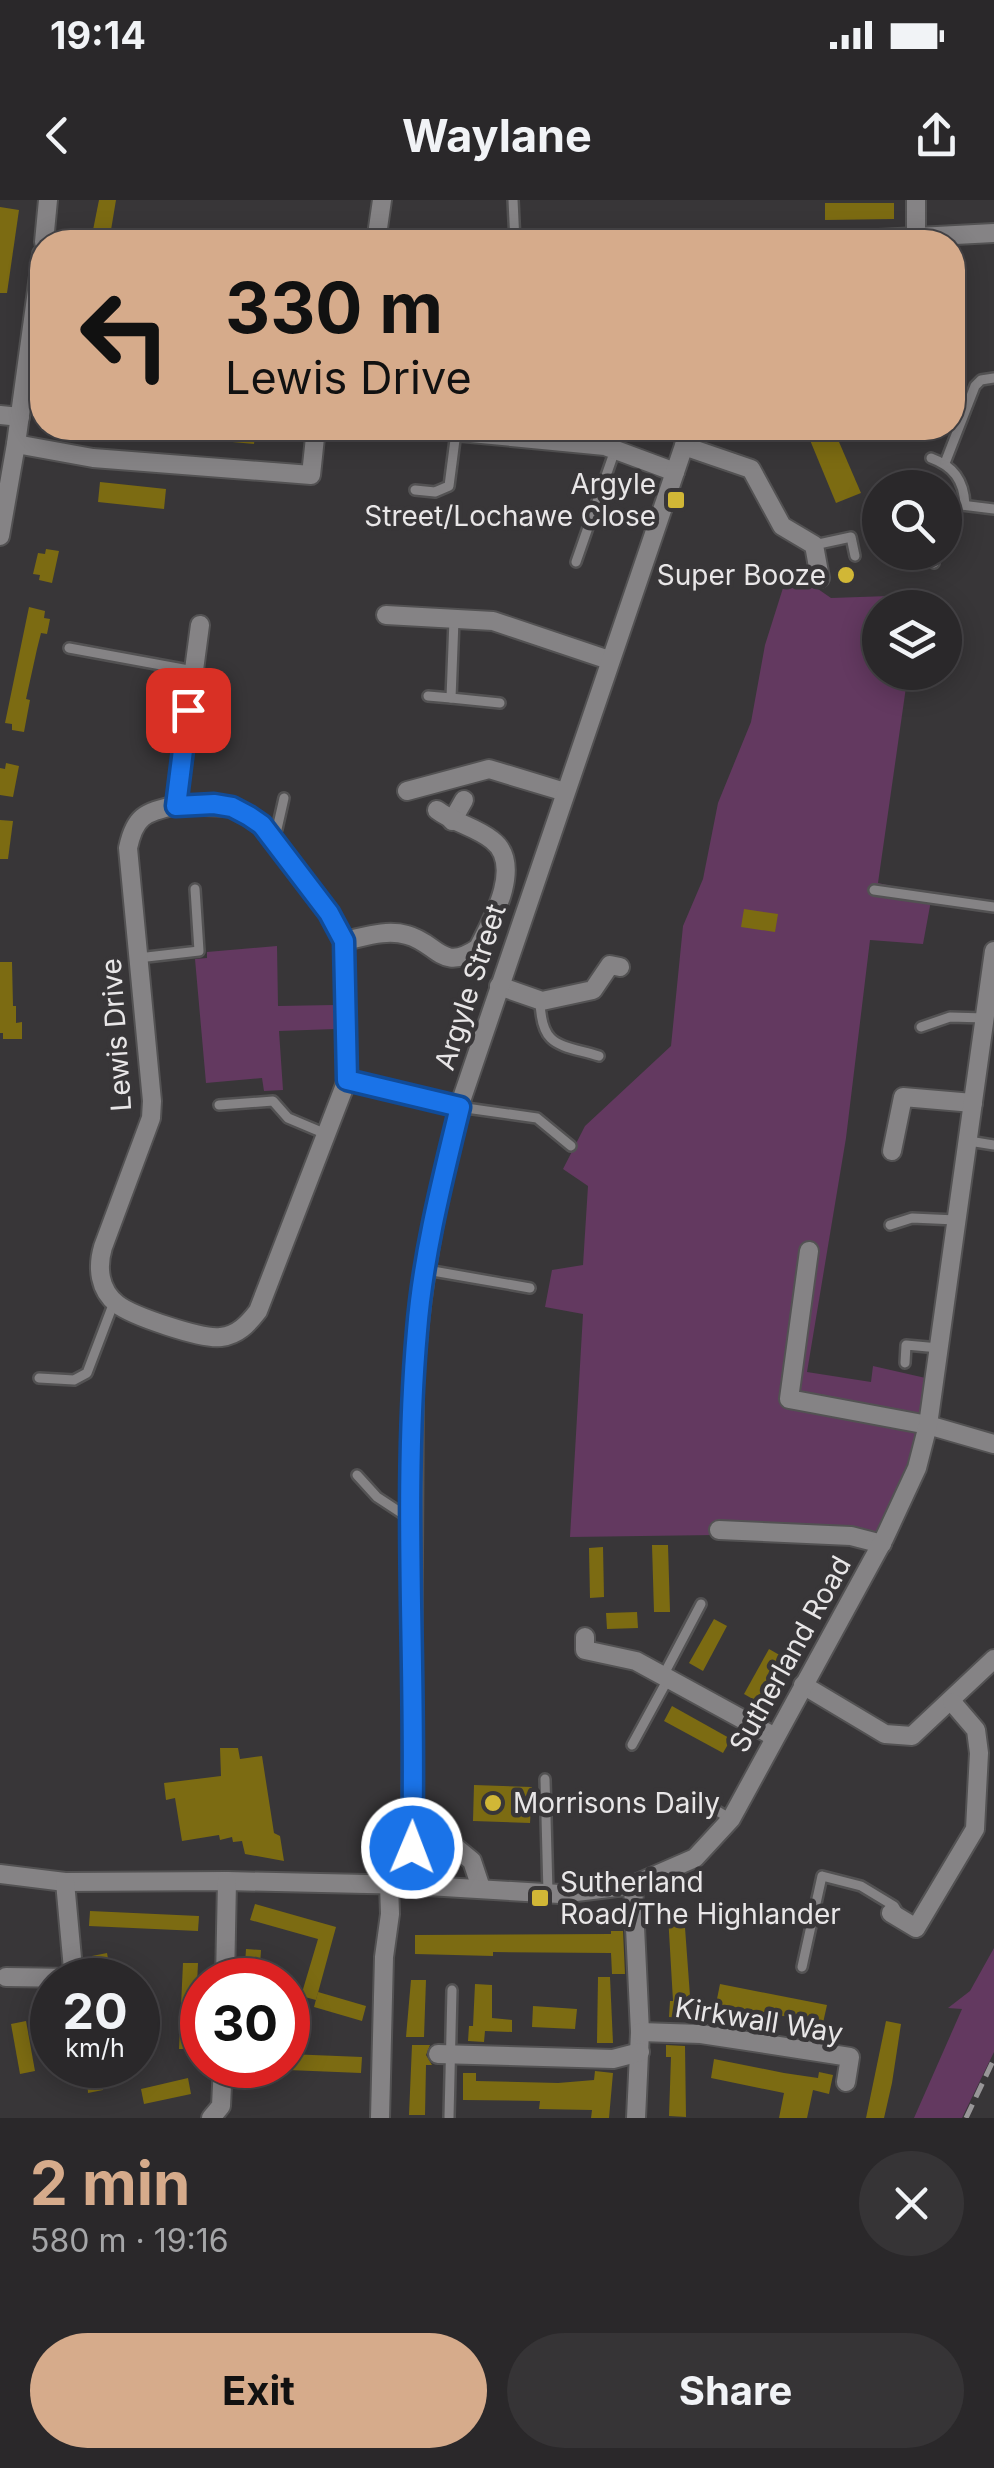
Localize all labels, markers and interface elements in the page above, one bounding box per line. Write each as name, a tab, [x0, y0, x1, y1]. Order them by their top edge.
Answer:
text: 19:14	[50, 12, 146, 58]
icon: back	[30, 108, 85, 163]
text: Waylane	[402, 108, 592, 163]
icon: share	[909, 108, 964, 163]
text: 330 m	[225, 265, 443, 350]
icon: left	[60, 270, 190, 400]
text: Lewis Drive	[225, 350, 472, 405]
place label: Argyle Street/Lochawe Close	[364, 467, 656, 533]
map controls	[862, 470, 962, 690]
button: search	[862, 470, 962, 570]
marker: Argyle Street/Lochawe Close	[665, 489, 687, 511]
place label: Super Booze	[657, 558, 826, 592]
marker: Super Booze	[835, 564, 857, 586]
button: layers	[862, 590, 962, 690]
pin	[146, 668, 231, 753]
icon: arrive	[161, 683, 216, 738]
street label: Argyle Street	[427, 900, 513, 1074]
street label: Lewis Drive	[94, 957, 138, 1113]
street label: Sutherland Road	[722, 1550, 858, 1758]
place label: Morrisons Daily	[513, 1786, 720, 1820]
marker: Morrisons Daily	[482, 1792, 504, 1814]
position arrow	[360, 1796, 464, 1900]
place label: Sutherland Road/The Highlander	[560, 1865, 841, 1931]
marker: Sutherland Road/The Highlander	[529, 1887, 551, 1909]
speed limit sign: 30	[180, 1958, 310, 2088]
text: 20	[62, 1981, 128, 2041]
street label: Kirkwall Way	[673, 1990, 845, 2050]
text: km/h	[65, 2033, 125, 2063]
text: 2 min	[30, 2147, 190, 2219]
button: close	[859, 2151, 964, 2256]
text: 580 m · 19:16	[30, 2221, 229, 2260]
button: Exit	[30, 2333, 487, 2448]
button: Share	[507, 2333, 964, 2448]

